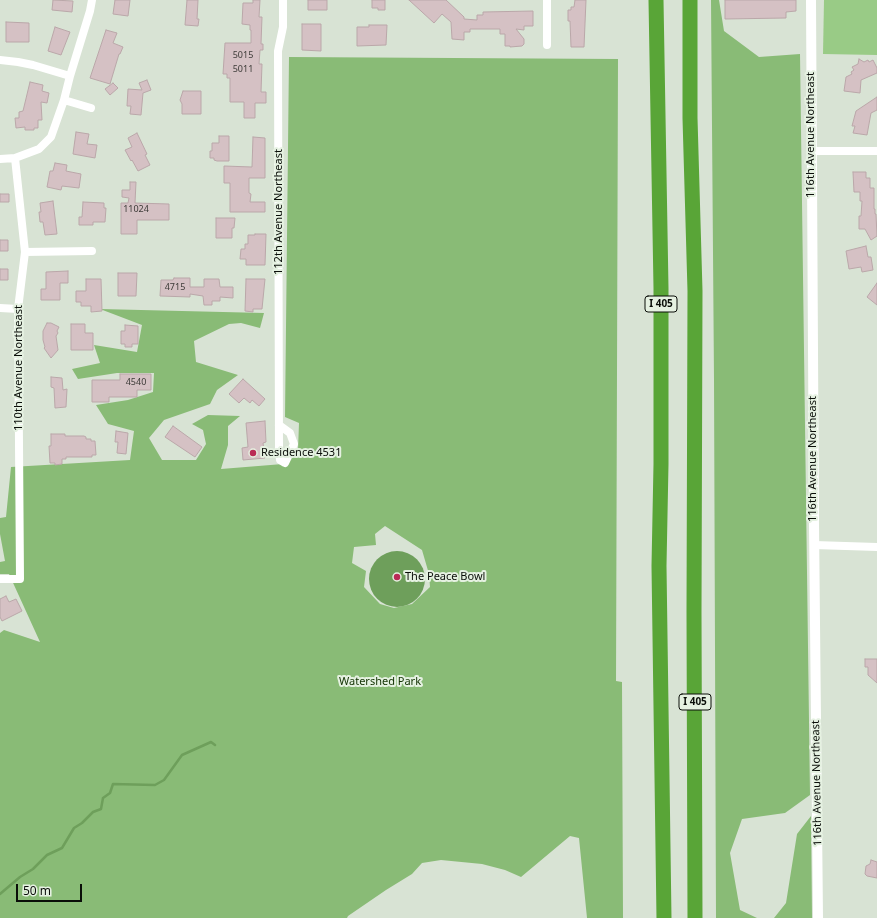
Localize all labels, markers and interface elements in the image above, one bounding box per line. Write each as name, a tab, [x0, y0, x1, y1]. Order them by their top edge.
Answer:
house number: 5015	[233, 50, 253, 60]
house number: 5011	[233, 64, 253, 74]
street label: 116th Avenue Northeast	[804, 72, 818, 198]
street label: 112th Avenue Northeast	[272, 149, 286, 275]
house number: 11024	[123, 204, 149, 214]
house number: 4715	[165, 282, 185, 292]
road number: I 405	[645, 296, 677, 312]
street label: 110th Avenue Northeast	[12, 305, 26, 431]
house number: 4540	[126, 377, 146, 387]
street label: 116th Avenue Northeast	[806, 396, 820, 522]
place label: Residence 4531	[261, 446, 341, 460]
marker: Residence 4531	[248, 448, 258, 458]
place label: The Peace Bowl	[405, 570, 485, 584]
marker: The Peace Bowl	[392, 572, 402, 582]
park label: Watershed Park	[339, 675, 421, 689]
road number: I 405	[679, 694, 711, 710]
street label: 116th Avenue Northeast	[809, 720, 825, 846]
scale bar	[18, 876, 84, 902]
text: 50 m	[23, 882, 51, 899]

